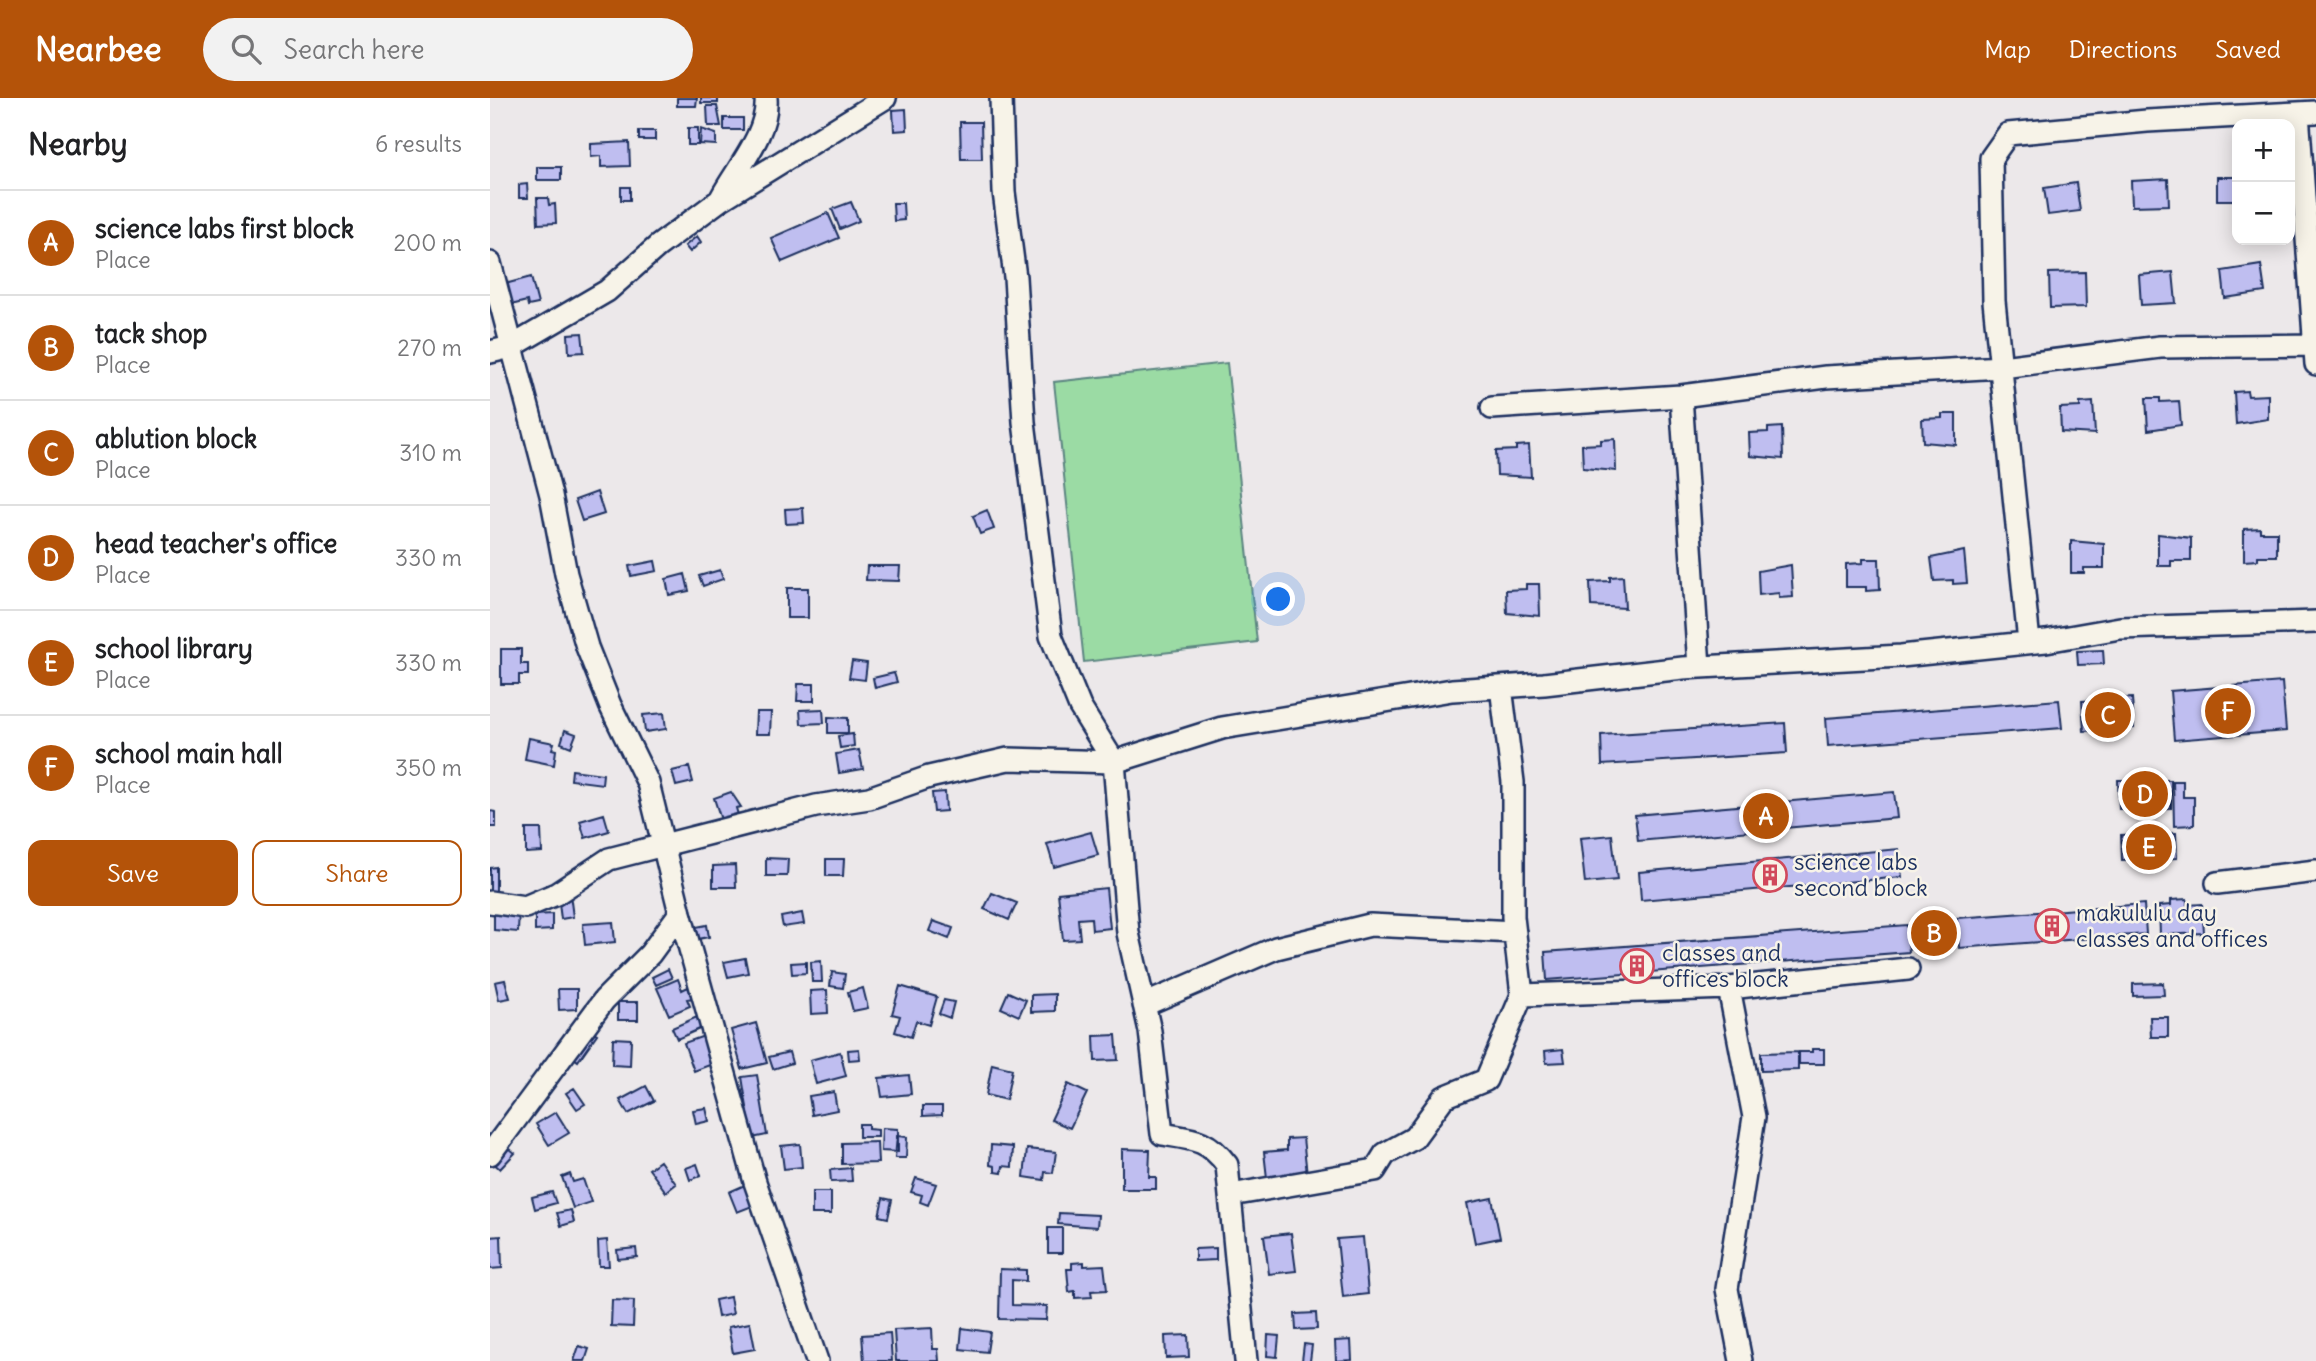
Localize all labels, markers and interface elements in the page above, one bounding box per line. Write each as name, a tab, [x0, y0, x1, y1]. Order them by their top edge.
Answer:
search box	[203, 18, 693, 81]
text: Nearbee	[35, 28, 161, 70]
icon: search	[227, 30, 265, 68]
text: Search here	[283, 33, 424, 66]
text: Map	[1984, 34, 2031, 64]
text: Directions	[2069, 34, 2177, 64]
text: Saved	[2215, 34, 2281, 64]
map controls	[2232, 119, 2295, 245]
button: +	[2232, 119, 2295, 182]
text: Nearby	[28, 125, 128, 163]
text: 6 results	[375, 129, 462, 158]
button: −	[2232, 182, 2295, 245]
text: science labs first block	[95, 212, 354, 245]
text: A	[44, 228, 58, 257]
text: 200 m	[393, 228, 462, 257]
text: Place	[95, 245, 151, 274]
text: tack shop	[95, 317, 207, 350]
text: B	[43, 333, 59, 362]
text: 270 m	[397, 333, 462, 362]
text: Place	[95, 350, 151, 379]
text: ablution block	[95, 422, 257, 455]
text: C	[43, 438, 59, 467]
text: 310 m	[399, 438, 462, 467]
text: Place	[95, 455, 151, 484]
text: head teacher's office	[95, 527, 337, 560]
text: D	[43, 543, 59, 572]
text: 330 m	[395, 543, 462, 572]
text: Place	[95, 560, 151, 589]
your location	[1261, 582, 1295, 616]
text: school library	[95, 632, 253, 665]
text: E	[44, 648, 58, 677]
text: 330 m	[395, 648, 462, 677]
text: Place	[95, 665, 151, 694]
pin: F	[2205, 685, 2251, 737]
pin: C	[2085, 689, 2131, 741]
text: school main hall	[95, 737, 283, 770]
text: F	[44, 753, 58, 782]
text: 350 m	[395, 753, 462, 782]
pin: D	[2122, 768, 2168, 820]
text: Place	[95, 770, 151, 799]
pin: A	[1743, 790, 1789, 842]
pin: E	[2126, 821, 2172, 873]
button: Save	[28, 840, 238, 906]
button: Share	[252, 840, 462, 906]
place label: science labs second block	[1794, 847, 1928, 902]
building icon: science labs second block	[1751, 856, 1789, 894]
place label: makululu day classes and offices	[2076, 898, 2268, 953]
pin: B	[1911, 907, 1957, 959]
building icon: makululu day classes and offices	[2033, 907, 2071, 945]
place label: classes and offices block	[1662, 938, 1789, 993]
building icon: classes and offices block	[1618, 947, 1656, 985]

